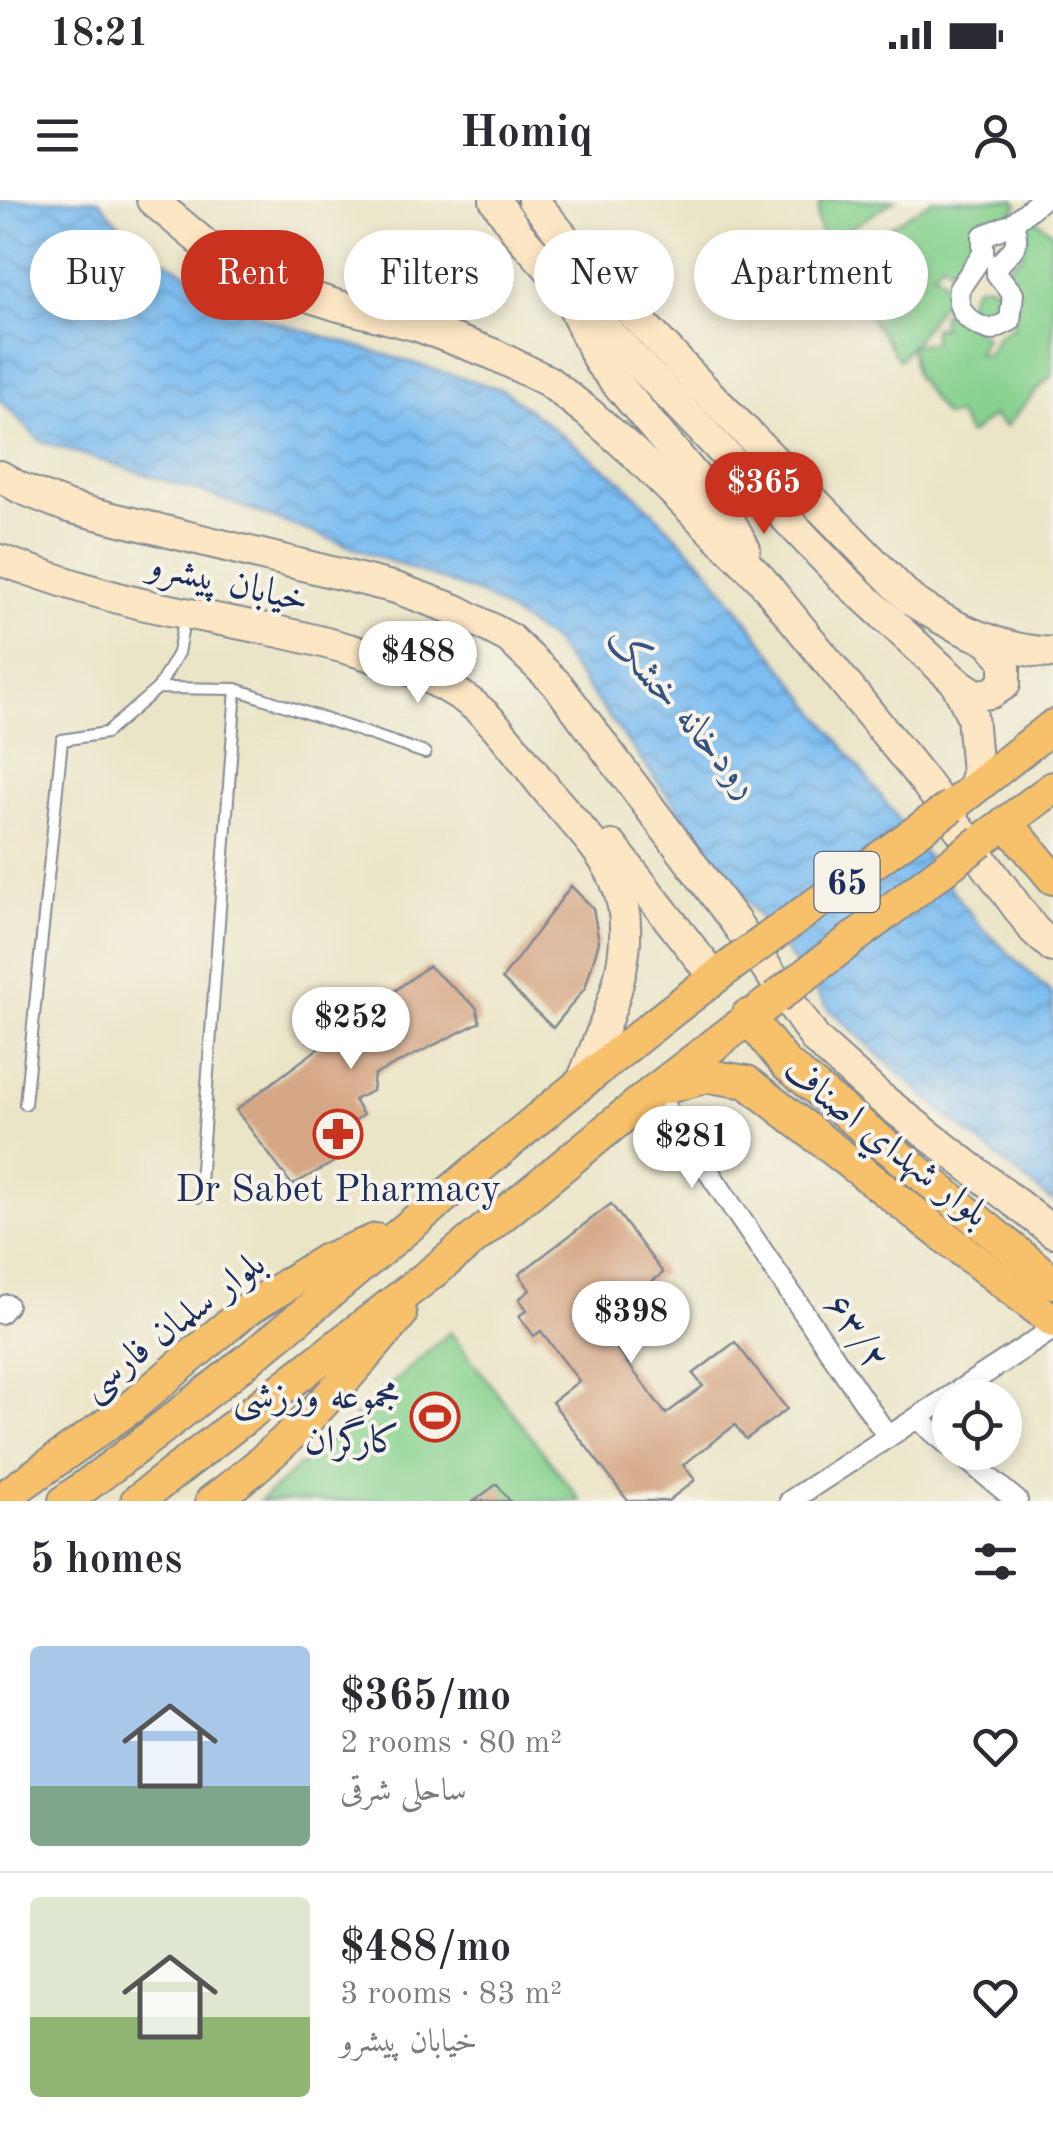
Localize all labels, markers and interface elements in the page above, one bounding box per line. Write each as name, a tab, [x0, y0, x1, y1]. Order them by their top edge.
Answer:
text: 18:21	[50, 16, 149, 54]
icon: menu	[30, 108, 85, 163]
icon: person	[968, 108, 1023, 163]
text: Homiq	[460, 112, 593, 157]
chip: Buy	[30, 230, 161, 320]
chip: Rent	[181, 230, 324, 320]
chip: Filters	[344, 230, 514, 320]
chip: New	[534, 230, 674, 320]
chip: Apartment	[694, 230, 928, 320]
pin: $365	[705, 452, 823, 537]
text: $365	[727, 468, 801, 500]
street label: خیابان پیشرو	[140, 546, 312, 624]
water label: رودخانه خشک	[597, 619, 769, 807]
pin: $488	[359, 621, 477, 706]
text: $488	[381, 637, 455, 669]
road number: 65	[814, 852, 880, 912]
pin: $252	[292, 987, 410, 1072]
text: $252	[314, 1003, 388, 1035]
street label: بلوار شهداي اصناف	[770, 1052, 995, 1242]
pin: $281	[633, 1106, 751, 1191]
pharmacy icon: Dr Sabet Pharmacy	[312, 1108, 364, 1160]
text: $281	[655, 1122, 729, 1154]
place label: Dr Sabet Pharmacy	[175, 1172, 501, 1210]
street label: بلوار سلمان فارسی	[75, 1245, 276, 1412]
pin: $398	[572, 1281, 690, 1366]
street label: ۶۳/۲	[816, 1287, 895, 1378]
text: $398	[594, 1297, 668, 1329]
place label: مجموعه ورزشی کارگران	[233, 1379, 400, 1462]
map controls	[932, 1380, 1022, 1470]
button: locate	[932, 1380, 1022, 1470]
sports icon: مجموعه ورزشی کارگران	[409, 1391, 461, 1443]
icon: filters	[968, 1534, 1023, 1589]
text: 5 homes	[30, 1540, 182, 1582]
text: $365/mo	[340, 1677, 511, 1719]
icon: home	[110, 1686, 230, 1806]
icon: heart	[968, 1719, 1023, 1774]
text: 2 rooms · 80 m²	[340, 1728, 562, 1760]
text: ساحلی شرقی	[340, 1776, 467, 1808]
text: $488/mo	[340, 1928, 511, 1970]
icon: home	[110, 1937, 230, 2057]
icon: heart	[968, 1970, 1023, 2025]
text: 3 rooms · 83 m²	[340, 1979, 562, 2011]
text: خیابان پیشرو	[340, 2027, 477, 2059]

